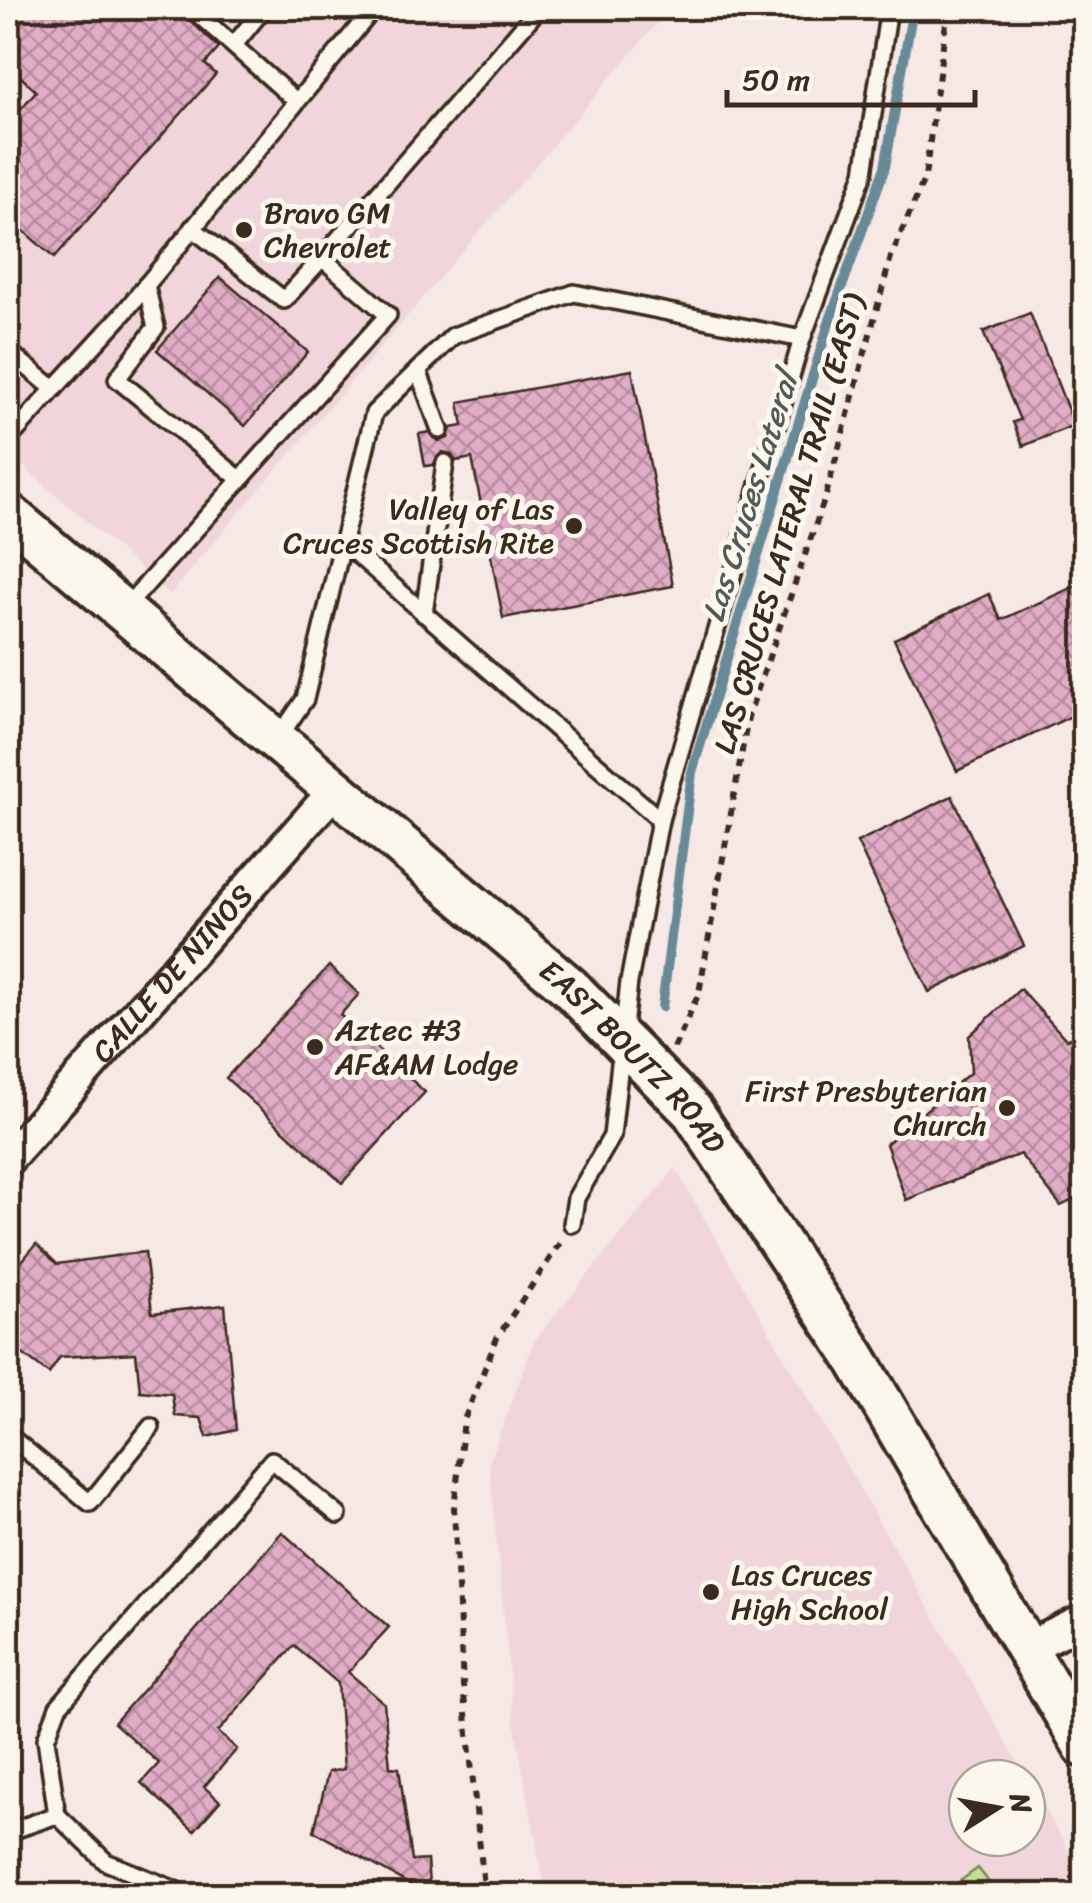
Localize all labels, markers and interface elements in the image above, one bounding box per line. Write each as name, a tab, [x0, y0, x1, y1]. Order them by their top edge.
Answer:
scale bar	[727, 45, 974, 107]
text: 50 m	[742, 53, 810, 107]
place label: Bravo GM Chevrolet	[264, 186, 391, 274]
marker: Bravo GM Chevrolet	[233, 219, 255, 241]
street label: LAS CRUCES LATERAL TRAIL (EAST)	[697, 286, 881, 760]
water label: Las Cruces Lateral	[685, 359, 817, 629]
place label: Valley of Las Cruces Scottish Rite	[283, 482, 554, 570]
marker: Valley of Las Cruces Scottish Rite	[563, 515, 585, 537]
street label: CALLE DE NINOS	[78, 871, 268, 1076]
street label: EAST BOUTZ ROAD	[527, 945, 740, 1165]
place label: Aztec #3 AF&AM Lodge	[334, 1003, 518, 1091]
marker: Aztec #3 AF&AM Lodge	[304, 1036, 326, 1058]
place label: First Presbyterian Church	[745, 1064, 987, 1152]
marker: First Presbyterian Church	[996, 1097, 1018, 1119]
place label: Las Cruces High School	[731, 1548, 889, 1636]
marker: Las Cruces High School	[700, 1581, 722, 1603]
north arrow	[947, 1758, 1047, 1858]
text: N	[995, 1788, 1047, 1818]

